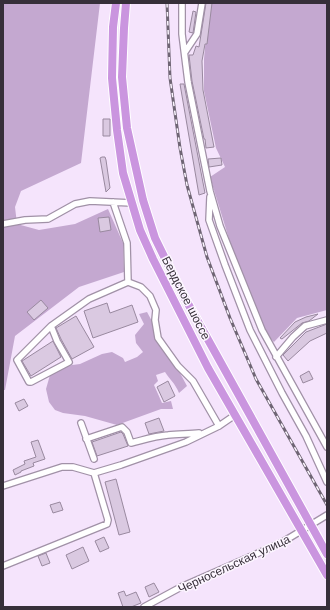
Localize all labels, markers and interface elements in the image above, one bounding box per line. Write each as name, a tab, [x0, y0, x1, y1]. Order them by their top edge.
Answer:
street label: Бердское шоссе	[159, 254, 213, 342]
street label: Черносельская улица	[176, 532, 293, 596]

